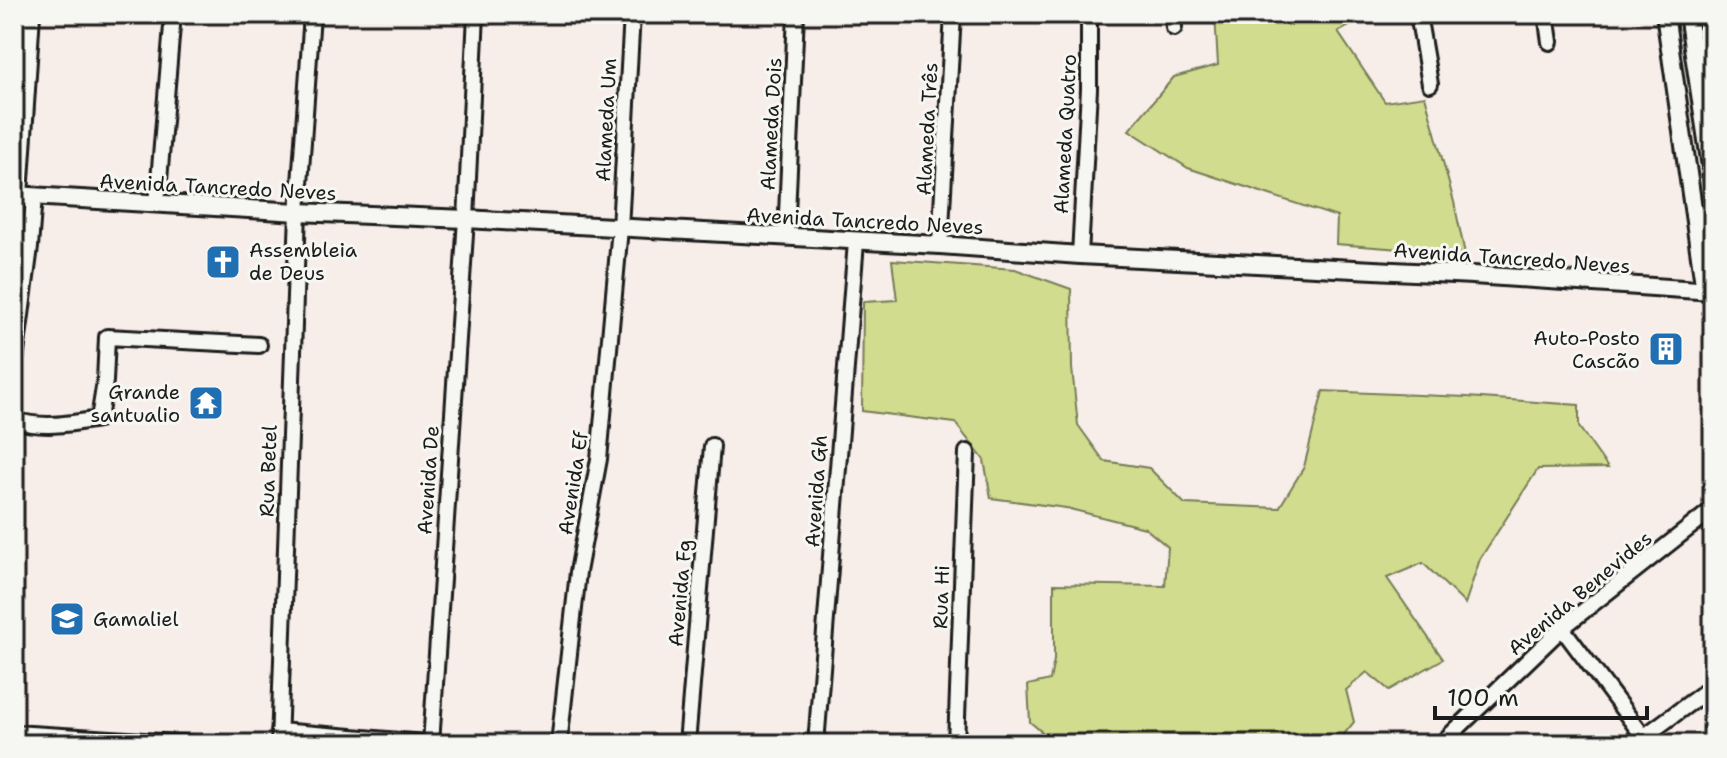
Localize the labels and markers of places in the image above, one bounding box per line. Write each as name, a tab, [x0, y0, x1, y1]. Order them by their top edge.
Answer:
place label: Assembleia de Deus	[249, 237, 358, 286]
church icon: Assembleia de Deus	[204, 243, 242, 281]
place label: Auto-Posto Cascão	[1533, 325, 1640, 374]
building icon: Auto-Posto Cascão	[1647, 330, 1685, 368]
place label: Grande santualio	[91, 379, 180, 428]
temple icon: Grande santualio	[187, 384, 225, 422]
school or university icon: Gamaliel	[48, 600, 86, 638]
place label: Gamaliel	[93, 606, 179, 632]

